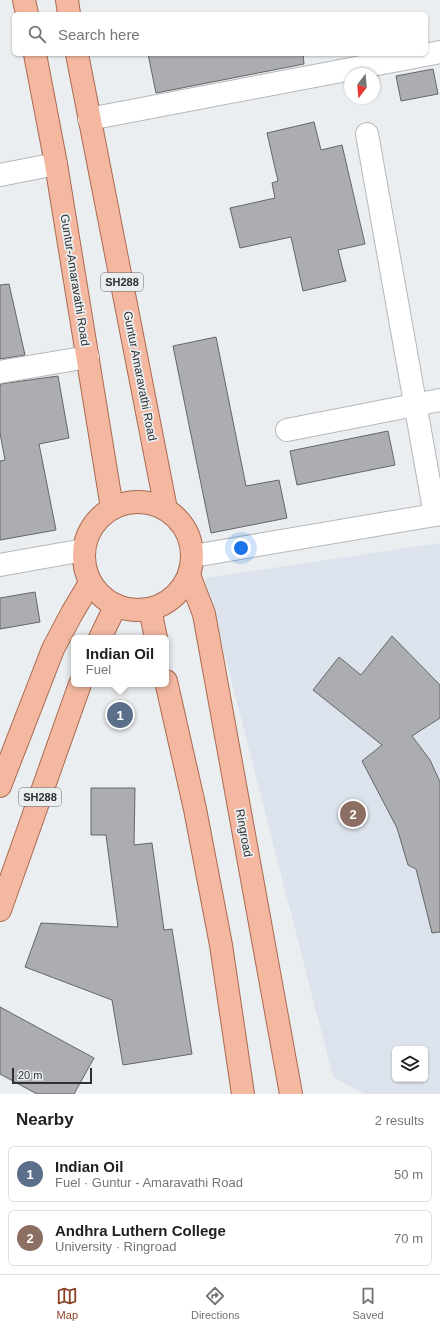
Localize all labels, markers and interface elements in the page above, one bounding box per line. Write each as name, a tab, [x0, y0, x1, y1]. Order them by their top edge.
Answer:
search box	[12, 12, 428, 56]
icon: search	[26, 23, 48, 45]
text: Search here	[58, 26, 140, 43]
north arrow	[344, 68, 380, 104]
street label: Guntur-Amaravathi Road	[58, 213, 92, 347]
road number: SH288	[101, 273, 143, 291]
street label: Guntur Amaravathi Road	[121, 310, 159, 442]
your location	[231, 538, 251, 558]
popup	[71, 635, 169, 687]
text: Indian Oil	[86, 645, 154, 662]
text: Fuel	[86, 662, 111, 677]
pin: 1	[107, 700, 133, 730]
road number: SH288	[19, 788, 61, 806]
pin: 2	[340, 799, 366, 829]
street label: Ringroad	[233, 808, 255, 858]
map controls	[392, 1046, 428, 1082]
button: layers	[392, 1046, 428, 1082]
scale bar	[12, 1066, 92, 1085]
text: 20 m	[18, 1069, 42, 1081]
text: Nearby	[16, 1110, 74, 1129]
text: 2 results	[375, 1113, 424, 1128]
text: Indian Oil	[55, 1158, 123, 1175]
text: 1	[26, 1167, 34, 1182]
text: 50 m	[394, 1167, 423, 1182]
text: Fuel · Guntur - Amaravathi Road	[55, 1175, 243, 1190]
text: Andhra Luthern College	[55, 1222, 226, 1239]
text: 2	[26, 1231, 34, 1246]
text: 70 m	[394, 1231, 423, 1246]
text: University · Ringroad	[55, 1239, 176, 1254]
tab: Map	[56, 1285, 78, 1321]
tab: Directions	[191, 1285, 240, 1321]
tab: Saved	[352, 1285, 384, 1321]

